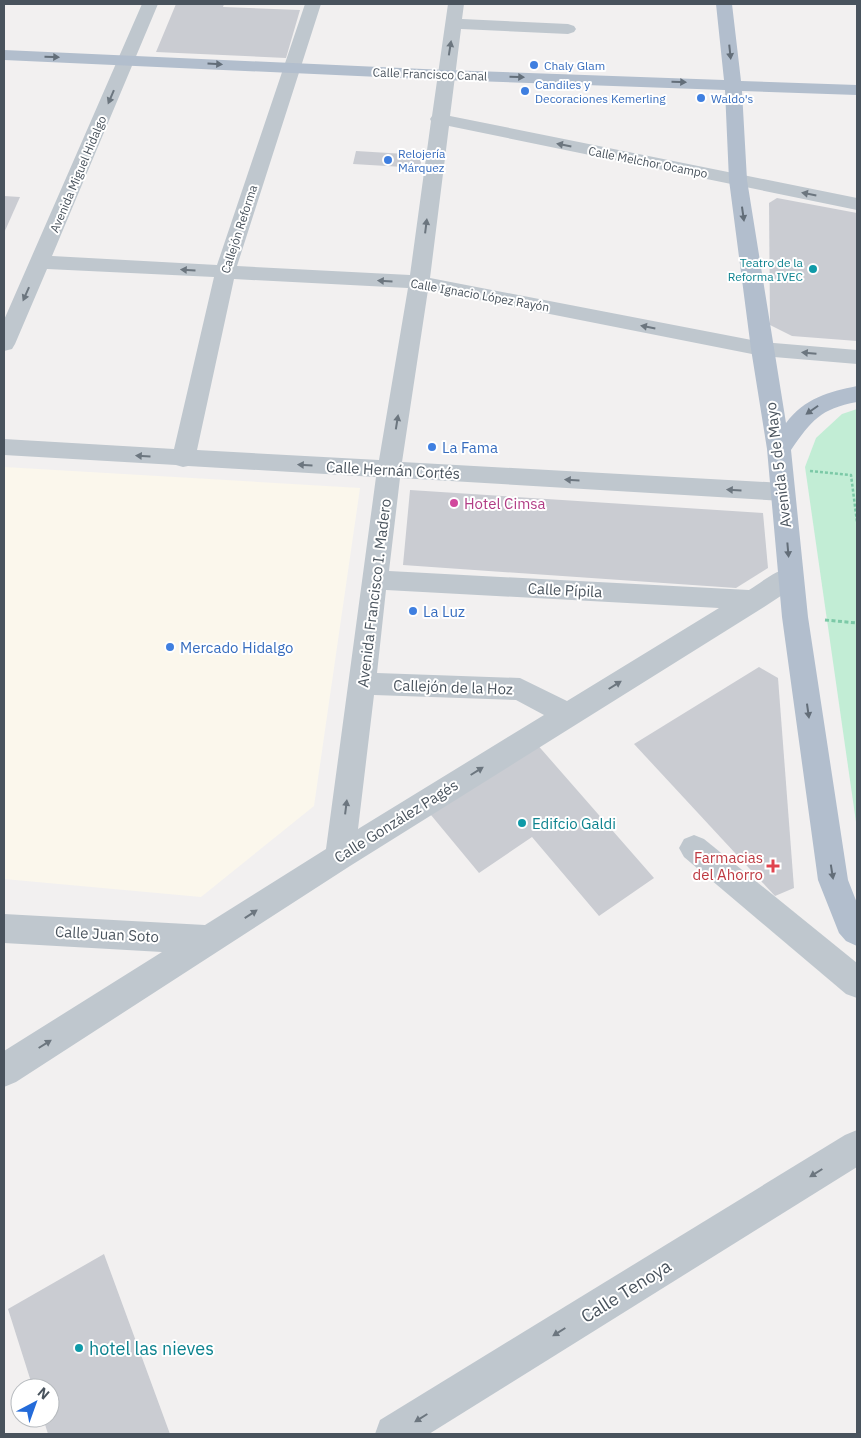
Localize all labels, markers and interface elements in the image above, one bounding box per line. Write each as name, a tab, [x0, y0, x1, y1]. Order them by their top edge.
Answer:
one-way arrow	[446, 40, 454, 56]
one-way arrow	[726, 45, 734, 61]
one-way arrow	[45, 53, 61, 61]
place label: Chaly Glam	[544, 58, 605, 73]
marker: Chaly Glam	[528, 59, 540, 71]
one-way arrow	[207, 60, 223, 68]
street label: Calle Francisco Canal	[372, 65, 488, 83]
one-way arrow	[509, 74, 525, 82]
place label: Candiles y Decoraciones Kemerling	[535, 77, 666, 106]
one-way arrow	[672, 79, 688, 87]
marker: Candiles y Decoraciones Kemerling	[519, 85, 531, 97]
one-way arrow	[106, 90, 114, 104]
place label: Waldo's	[711, 91, 754, 106]
marker: Waldo's	[695, 92, 707, 104]
street label: Avenida Miguel Hidalgo	[47, 113, 110, 235]
one-way arrow	[556, 140, 572, 148]
street label: Calle Melchor Ocampo	[587, 143, 709, 181]
place label: Relojería Márquez	[398, 146, 446, 175]
marker: Relojería Márquez	[382, 154, 394, 166]
street label: Callejón Reforma	[218, 182, 261, 275]
one-way arrow	[802, 190, 817, 198]
one-way arrow	[739, 206, 747, 222]
one-way arrow	[422, 218, 430, 234]
place label: Teatro de la Reforma IVEC	[728, 255, 804, 284]
marker: Teatro de la Reforma IVEC	[807, 263, 819, 275]
one-way arrow	[180, 266, 196, 274]
street label: Calle Ignacio López Rayón	[409, 275, 551, 315]
one-way arrow	[377, 276, 393, 284]
one-way arrow	[21, 287, 29, 301]
one-way arrow	[641, 323, 656, 331]
one-way arrow	[800, 349, 816, 357]
street label: Avenida 5 de Mayo	[761, 401, 795, 529]
one-way arrow	[806, 405, 819, 415]
one-way arrow	[393, 413, 401, 429]
place label: La Fama	[442, 438, 498, 457]
marker: La Fama	[426, 441, 438, 453]
one-way arrow	[135, 452, 151, 460]
street label: Calle Hernán Cortés	[326, 457, 460, 483]
one-way arrow	[297, 461, 313, 469]
one-way arrow	[564, 476, 580, 484]
one-way arrow	[726, 485, 742, 493]
place label: Hotel Cimsa	[464, 494, 546, 513]
marker: Hotel Cimsa	[448, 497, 460, 509]
street label: Avenida Francisco I. Madero	[353, 498, 395, 688]
one-way arrow	[784, 542, 792, 558]
street label: Calle Pípila	[527, 579, 603, 601]
place label: La Luz	[423, 602, 465, 621]
marker: La Luz	[407, 605, 419, 617]
place label: Mercado Hidalgo	[180, 638, 293, 657]
marker: Mercado Hidalgo	[164, 641, 176, 653]
street label: Callejón de la Hoz	[393, 675, 513, 699]
one-way arrow	[609, 681, 622, 690]
one-way arrow	[805, 704, 813, 720]
one-way arrow	[471, 766, 484, 775]
street label: Calle González Pagés	[331, 775, 461, 867]
one-way arrow	[343, 799, 351, 815]
place label: Edifcio Galdi	[532, 814, 616, 833]
marker: Edifcio Galdi	[516, 817, 528, 829]
place label: Farmacias del Ahorro	[693, 848, 763, 884]
marker: Farmacias del Ahorro	[767, 860, 779, 872]
one-way arrow	[828, 864, 836, 880]
one-way arrow	[244, 909, 258, 918]
street label: Calle Juan Soto	[54, 922, 160, 946]
one-way arrow	[38, 1039, 52, 1048]
one-way arrow	[809, 1168, 822, 1177]
street label: Calle Tenoya	[577, 1254, 676, 1328]
one-way arrow	[552, 1328, 565, 1337]
place label: hotel las nieves	[89, 1337, 214, 1360]
marker: hotel las nieves	[73, 1342, 85, 1354]
north arrow	[10, 1378, 60, 1428]
text: N	[34, 1383, 53, 1403]
one-way arrow	[414, 1413, 427, 1422]

